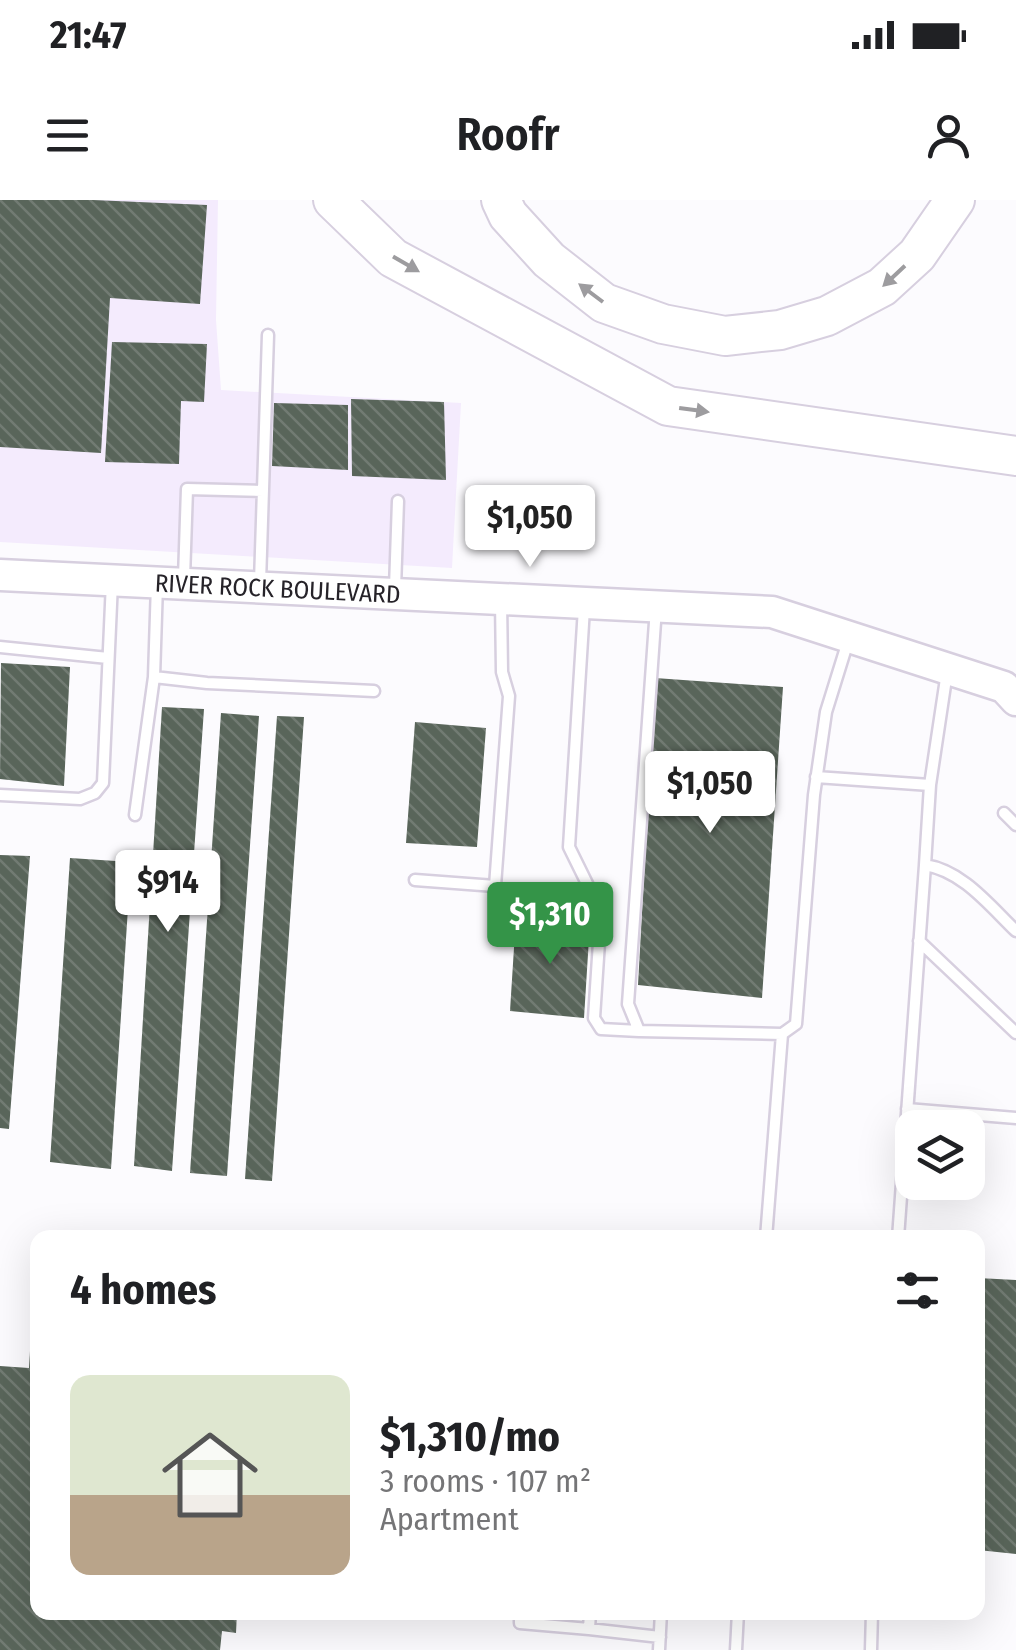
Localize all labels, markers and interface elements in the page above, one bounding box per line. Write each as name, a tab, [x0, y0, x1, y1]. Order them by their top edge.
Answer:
text: 21:47	[50, 12, 126, 58]
icon: menu	[40, 108, 95, 163]
text: Roofr	[456, 108, 560, 162]
icon: person	[921, 108, 976, 163]
one-way arrow	[392, 255, 420, 273]
one-way arrow	[882, 264, 907, 286]
one-way arrow	[578, 284, 604, 304]
one-way arrow	[679, 403, 711, 419]
pin: $1,050	[449, 485, 611, 570]
text: $1,050	[487, 498, 573, 536]
street label: RIVER ROCK BOULEVARD	[154, 568, 401, 610]
pin: $1,050	[629, 751, 791, 836]
text: $1,050	[667, 764, 753, 802]
pin: $914	[109, 850, 227, 935]
text: $914	[137, 863, 199, 901]
pin: $1,310	[469, 882, 631, 967]
text: $1,310	[509, 895, 591, 933]
map controls	[895, 1110, 985, 1200]
button: layers	[895, 1110, 985, 1200]
icon: filters	[890, 1263, 945, 1318]
text: 4 homes	[70, 1265, 217, 1315]
text: $1,310/mo	[380, 1412, 560, 1462]
icon: home	[150, 1415, 270, 1535]
text: 3 rooms · 107 m²	[380, 1462, 591, 1500]
text: Apartment	[380, 1500, 519, 1538]

